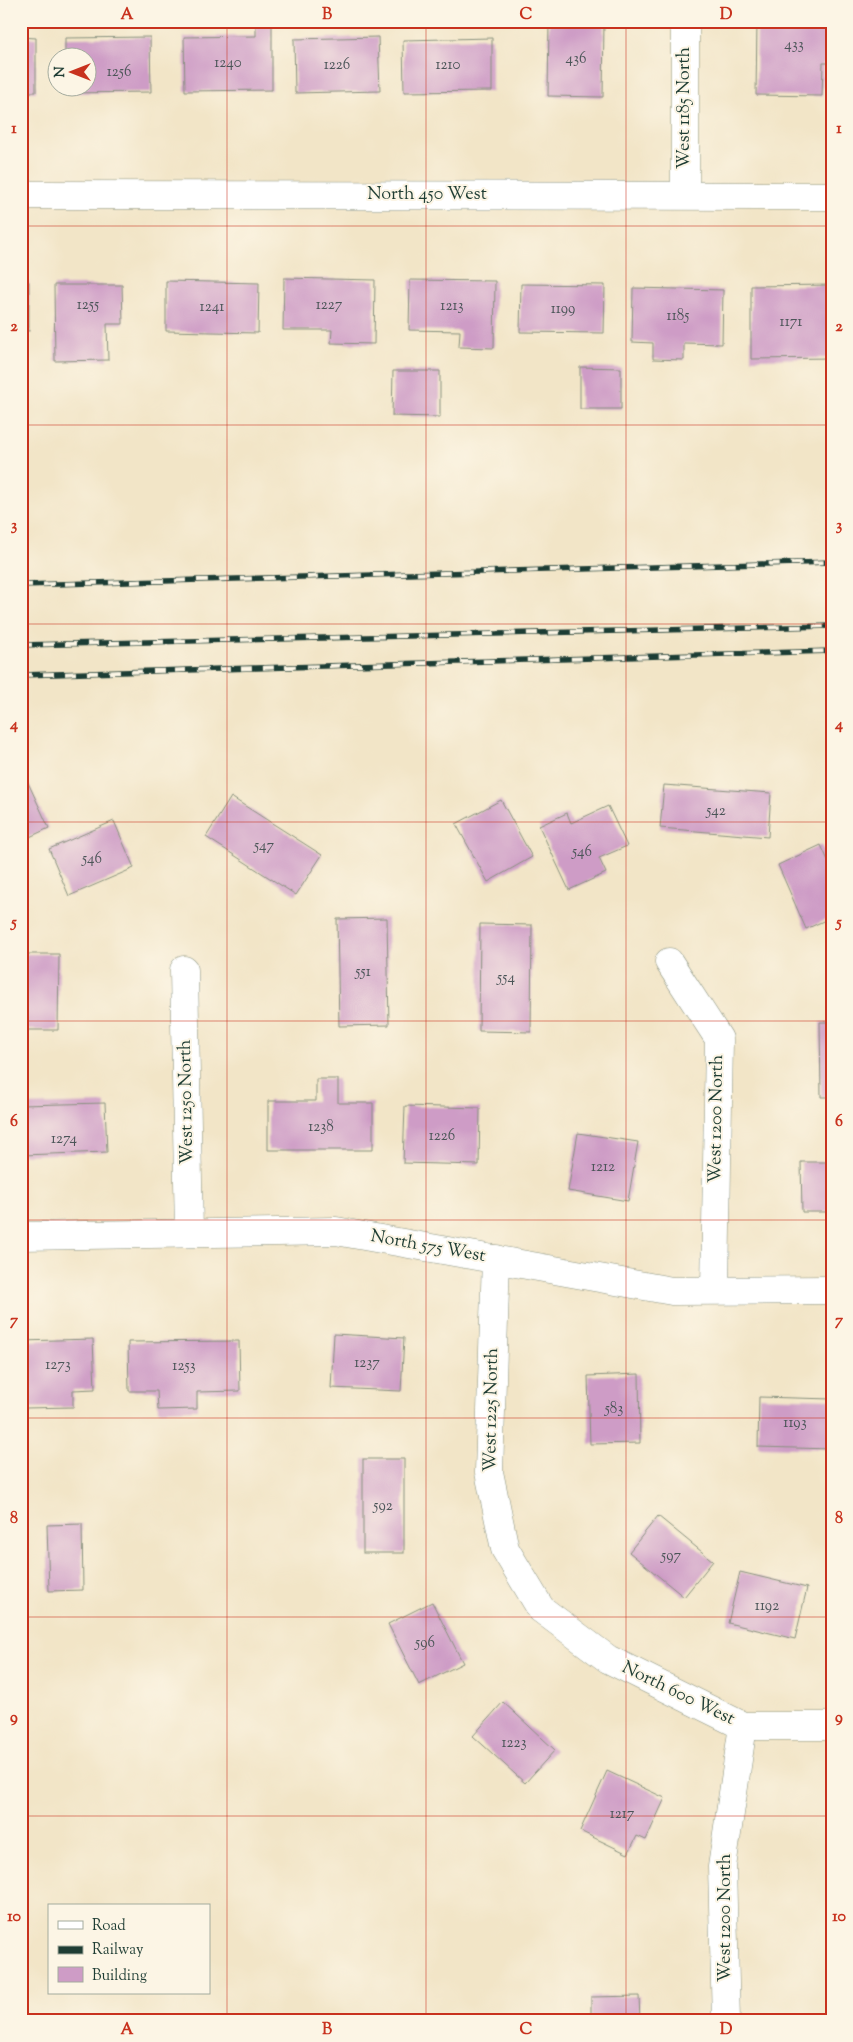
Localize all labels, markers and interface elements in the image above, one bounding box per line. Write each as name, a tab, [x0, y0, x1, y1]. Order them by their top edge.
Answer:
text: A	[121, 4, 134, 27]
text: B	[322, 4, 332, 27]
text: C	[520, 4, 533, 27]
text: D	[720, 4, 733, 27]
house number: 433	[784, 35, 804, 56]
street label: West 1185 North	[672, 46, 698, 169]
north arrow	[48, 48, 98, 98]
house number: 436	[566, 49, 586, 70]
house number: 1240	[214, 53, 242, 74]
house number: 1226	[324, 55, 350, 76]
house number: 1210	[435, 55, 461, 76]
house number: 1256	[107, 62, 131, 83]
text: N	[51, 66, 71, 78]
text: 1	[11, 118, 17, 141]
text: 1	[836, 118, 842, 141]
street label: North 450 West	[367, 182, 487, 208]
house number: 1255	[77, 295, 99, 316]
house number: 1227	[316, 295, 343, 316]
house number: 1213	[440, 296, 464, 317]
house number: 1241	[200, 297, 224, 318]
house number: 1199	[551, 299, 575, 320]
house number: 1185	[667, 306, 689, 327]
house number: 1171	[780, 312, 802, 333]
text: 2	[10, 316, 18, 339]
text: 2	[835, 316, 843, 339]
text: 3	[11, 515, 18, 538]
text: 3	[836, 515, 843, 538]
text: 4	[9, 714, 18, 737]
text: 4	[834, 714, 843, 737]
house number: 542	[705, 801, 726, 822]
house number: 547	[253, 836, 275, 857]
house number: 546	[571, 842, 592, 863]
house number: 546	[81, 849, 102, 870]
text: 5	[9, 912, 17, 935]
text: 5	[834, 912, 842, 935]
house number: 551	[354, 962, 371, 983]
house number: 554	[496, 968, 515, 989]
street label: West 1250 North	[173, 1039, 201, 1165]
street label: West 1200 North	[703, 1054, 731, 1183]
text: 6	[10, 1111, 18, 1134]
text: 6	[835, 1111, 843, 1134]
house number: 1238	[308, 1117, 334, 1138]
house number: 1226	[429, 1126, 455, 1147]
house number: 1274	[51, 1129, 78, 1150]
house number: 1212	[591, 1157, 615, 1178]
street label: North 575 West	[368, 1224, 488, 1270]
text: 7	[10, 1310, 19, 1333]
text: 7	[835, 1310, 844, 1333]
street label: West 1225 North	[478, 1347, 506, 1472]
house number: 1237	[354, 1353, 380, 1374]
house number: 1273	[45, 1355, 71, 1376]
house number: 1253	[172, 1356, 196, 1377]
house number: 583	[604, 1399, 623, 1420]
house number: 1193	[783, 1413, 807, 1434]
house number: 592	[372, 1496, 393, 1517]
text: 8	[10, 1508, 18, 1531]
text: 8	[835, 1508, 843, 1531]
house number: 597	[660, 1546, 681, 1567]
house number: 1192	[755, 1596, 779, 1617]
house number: 596	[414, 1633, 435, 1654]
street label: North 600 West	[617, 1655, 739, 1733]
text: 9	[10, 1707, 18, 1730]
text: 9	[835, 1707, 843, 1730]
house number: 1223	[501, 1733, 527, 1754]
house number: 1217	[610, 1804, 635, 1825]
street label: West 1200 North	[713, 1853, 739, 1982]
legend	[48, 1904, 210, 1994]
text: 10	[7, 1906, 21, 1929]
text: 10	[832, 1906, 846, 1929]
text: Road	[92, 1916, 126, 1937]
text: Railway	[92, 1940, 144, 1961]
text: Building	[92, 1966, 147, 1987]
text: A	[121, 2019, 134, 2042]
text: B	[322, 2019, 332, 2042]
text: C	[520, 2019, 533, 2042]
text: D	[720, 2019, 733, 2042]

